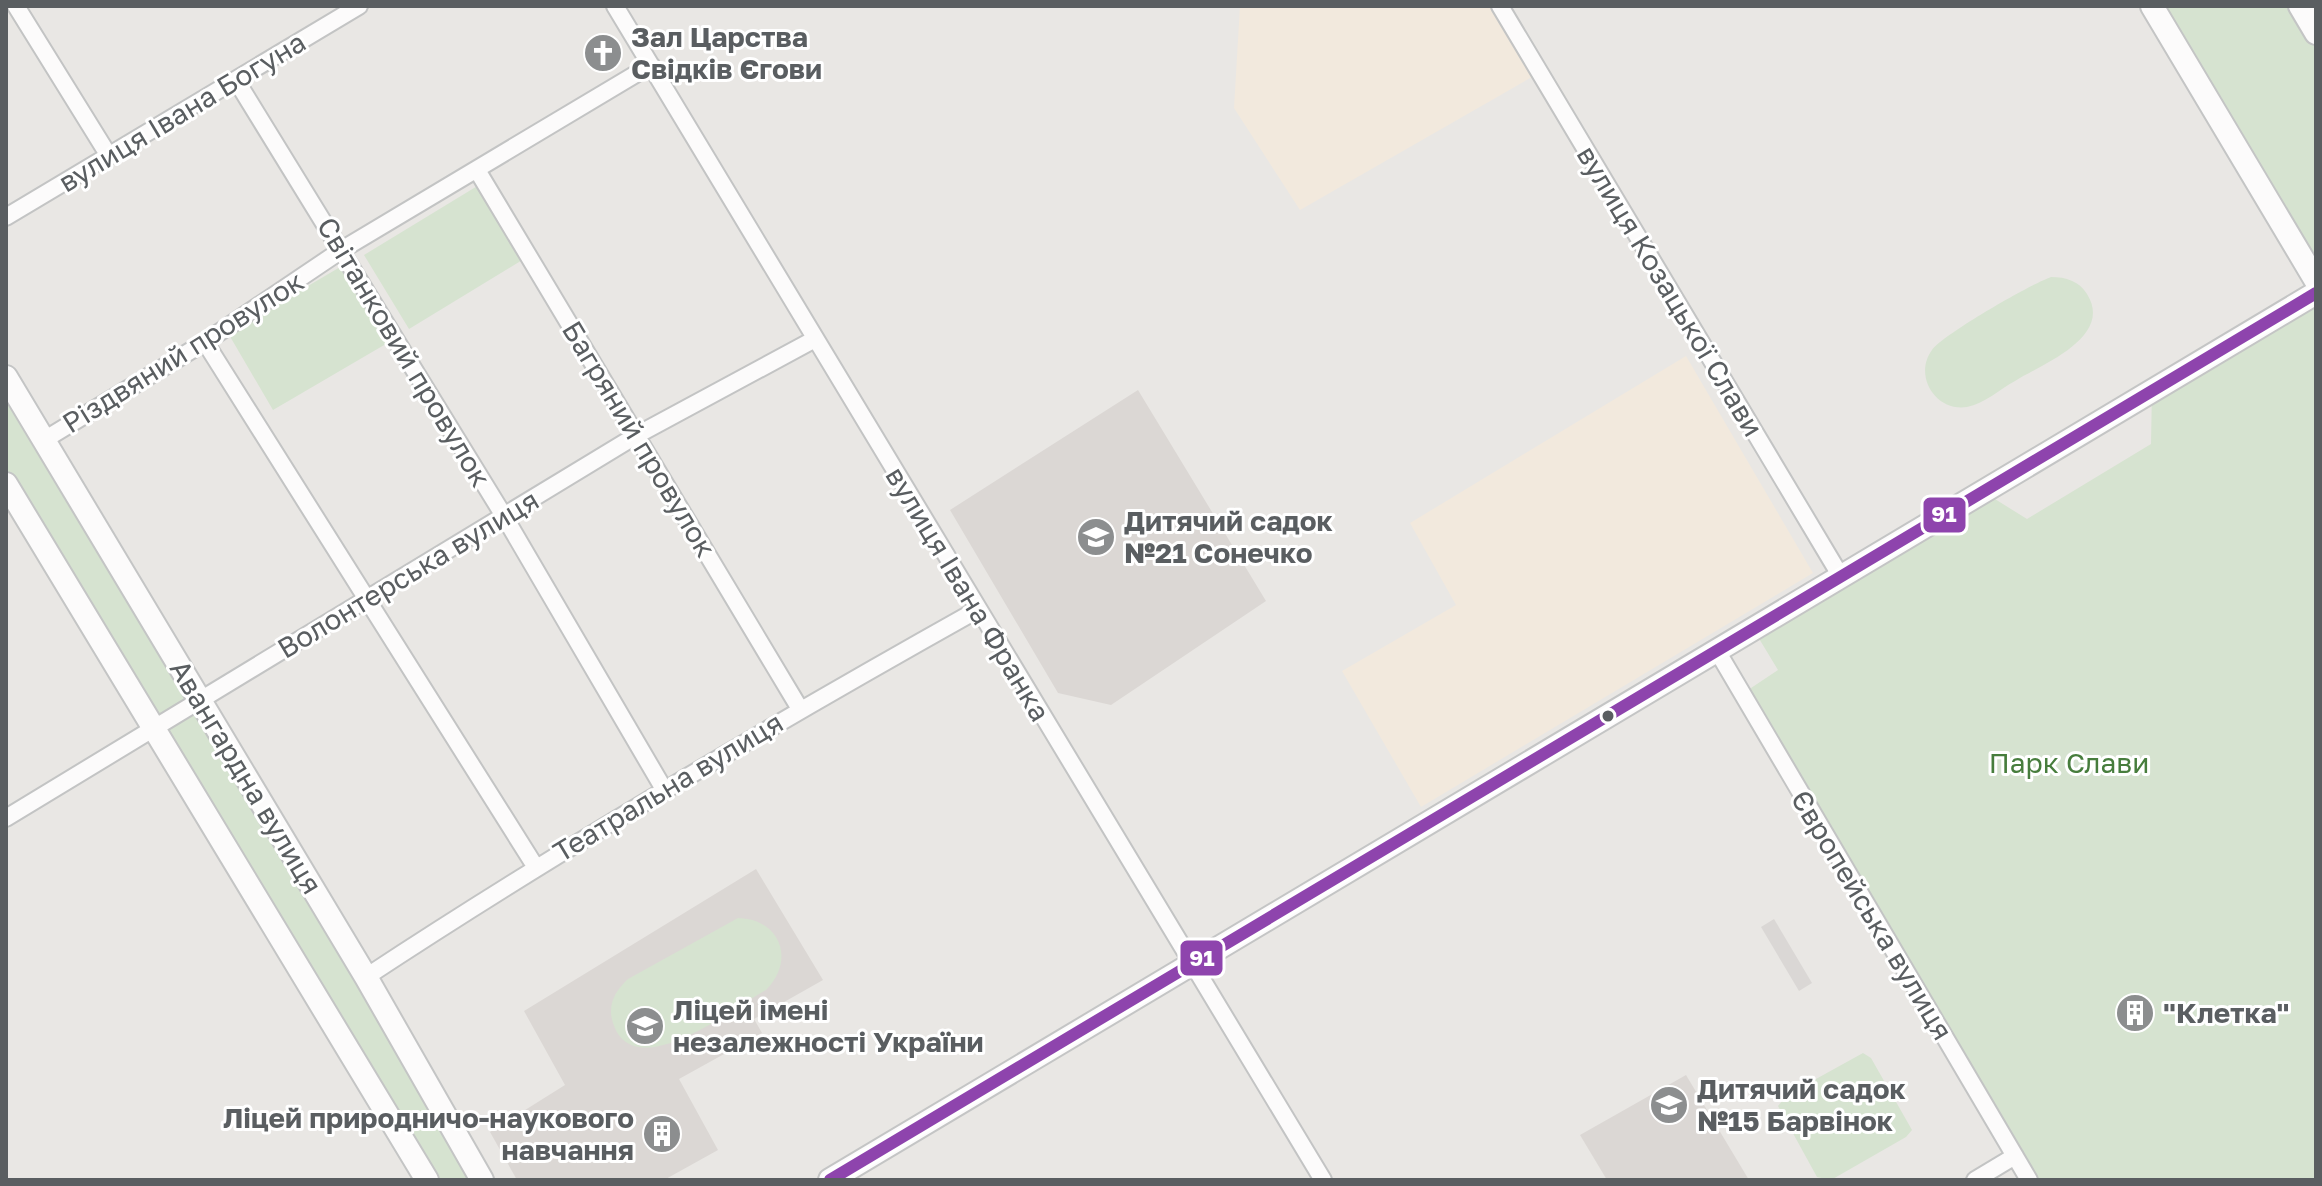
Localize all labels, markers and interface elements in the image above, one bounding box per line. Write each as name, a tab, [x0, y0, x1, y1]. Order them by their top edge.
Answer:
place label: Зал Царства Свідків Єгови	[631, 20, 822, 85]
street label: вулиця Івана Богуна	[52, 25, 311, 198]
church icon: Зал Царства Свідків Єгови	[582, 32, 624, 74]
street label: вулиця Козацької Слави	[1571, 140, 1770, 442]
street label: Світанковий провулок	[311, 211, 498, 492]
street label: Різдвяний провулок	[56, 264, 309, 439]
street label: Багряний провулок	[556, 315, 723, 563]
street label: вулиця Івана Франка	[879, 461, 1057, 727]
street label: Волонтерська вулиця	[271, 483, 544, 665]
line badge: 91	[1922, 496, 1967, 534]
text: 91	[1931, 500, 1957, 527]
place label: Дитячий садок №21 Сонечко	[1124, 504, 1333, 569]
school or university icon: Дитячий садок №21 Сонечко	[1075, 516, 1117, 558]
street label: Авангардна вулиця	[164, 654, 329, 900]
street label: Театральна вулиця	[547, 705, 788, 868]
unlabelled marker	[1600, 708, 1616, 724]
park label: Парк Слави	[1989, 746, 2149, 779]
street label: Європейська вулиця	[1785, 784, 1960, 1045]
line badge: 91	[1179, 939, 1224, 977]
text: 91	[1189, 944, 1215, 971]
building icon: "Клетка"	[2114, 992, 2156, 1034]
place label: Ліцей імені незалежності України	[673, 993, 984, 1058]
place label: "Клетка"	[2163, 996, 2289, 1029]
school or university icon: Ліцей імені незалежності України	[624, 1005, 666, 1047]
place label: Дитячий садок №15 Барвінок	[1697, 1072, 1906, 1137]
school or university icon: Дитячий садок №15 Барвінок	[1648, 1084, 1690, 1126]
place label: Ліцей природничо-наукового навчання	[223, 1101, 634, 1166]
building icon: Ліцей природничо-наукового навчання	[641, 1113, 683, 1155]

